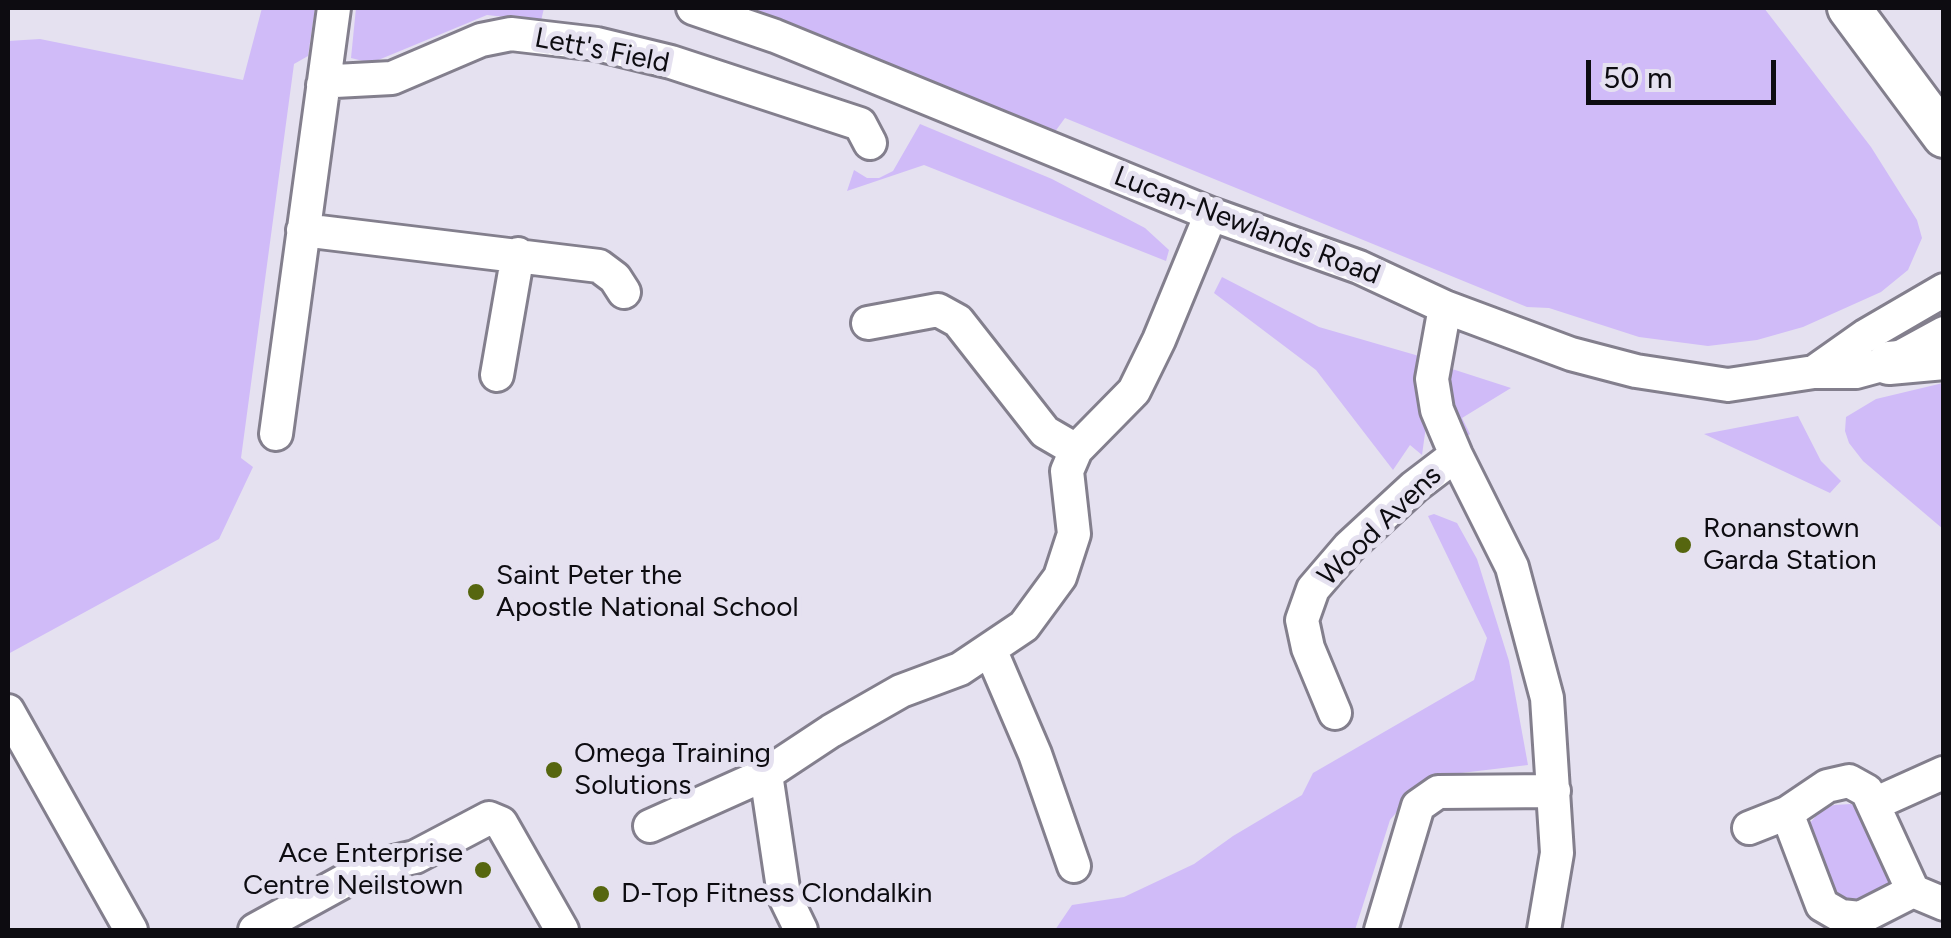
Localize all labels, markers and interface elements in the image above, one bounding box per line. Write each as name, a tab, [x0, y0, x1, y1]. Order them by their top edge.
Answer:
street label: Lett's Field	[532, 22, 672, 80]
scale bar	[1591, 40, 1781, 102]
text: 50 m	[1603, 59, 1672, 96]
street label: Lucan-Newlands Road	[1109, 160, 1385, 292]
street label: Wood Avens	[1311, 459, 1449, 593]
place label: Ronanstown Garda Station	[1703, 512, 1877, 578]
marker: Ronanstown Garda Station	[1672, 534, 1694, 556]
place label: Saint Peter the Apostle National School	[496, 559, 799, 625]
marker: Saint Peter the Apostle National School	[465, 581, 487, 603]
place label: Omega Training Solutions	[574, 737, 771, 803]
marker: Omega Training Solutions	[543, 759, 565, 781]
place label: Ace Enterprise Centre Neilstown	[243, 837, 463, 903]
marker: Ace Enterprise Centre Neilstown	[472, 859, 494, 881]
place label: D-Top Fitness Clondalkin	[621, 877, 932, 911]
marker: D-Top Fitness Clondalkin	[590, 883, 612, 905]

